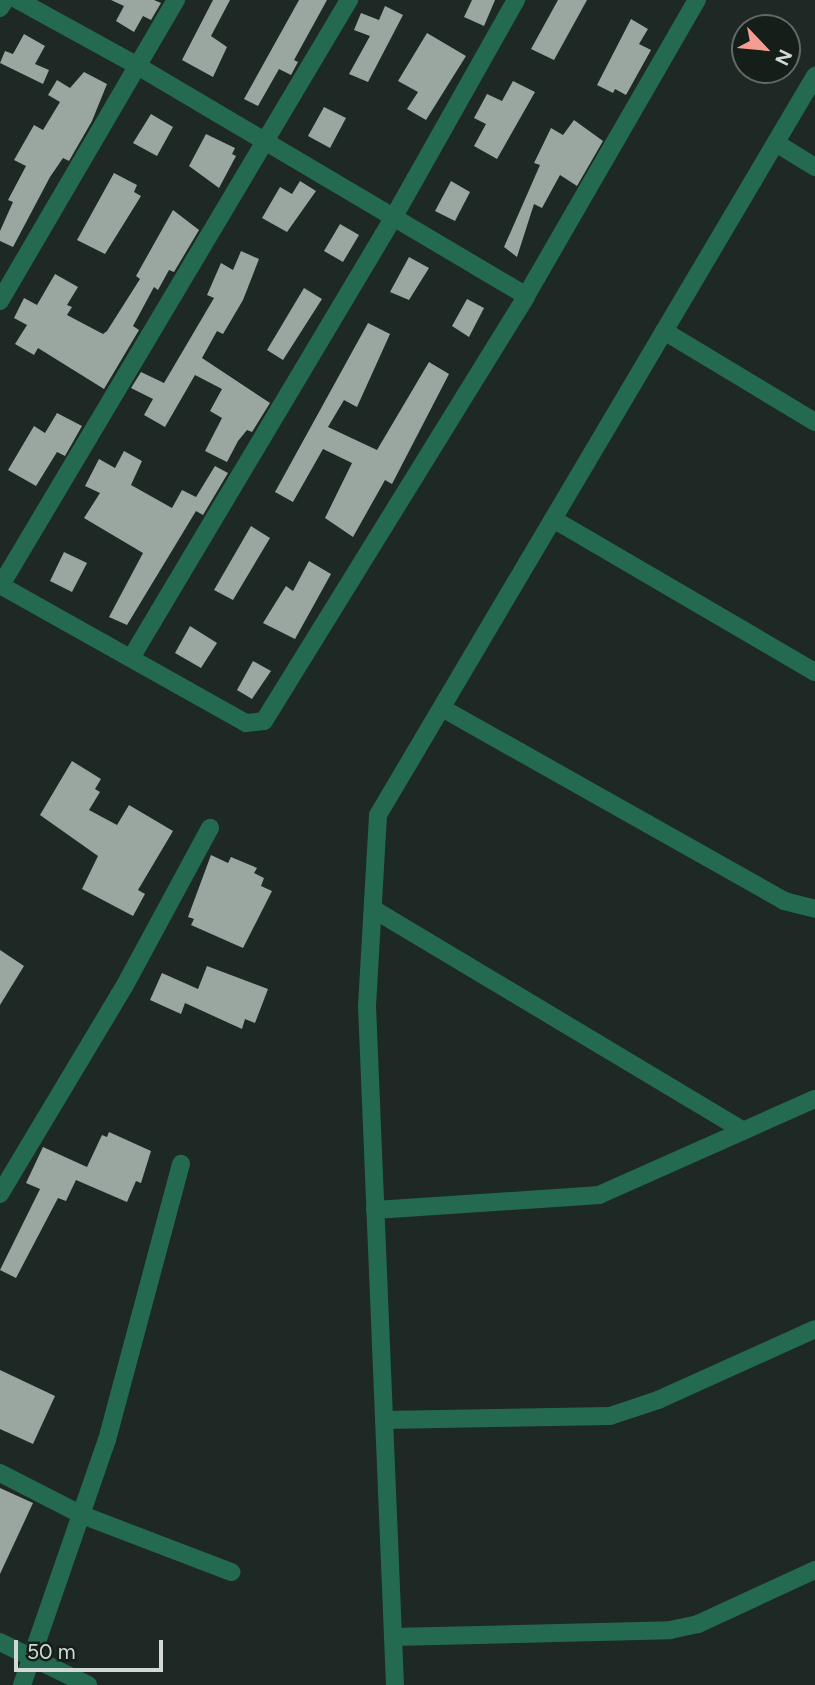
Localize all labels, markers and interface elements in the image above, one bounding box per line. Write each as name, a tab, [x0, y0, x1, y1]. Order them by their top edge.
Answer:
north arrow	[731, 14, 801, 84]
text: N	[770, 46, 797, 69]
scale bar	[18, 1626, 166, 1670]
text: 50 m	[27, 1639, 76, 1664]

